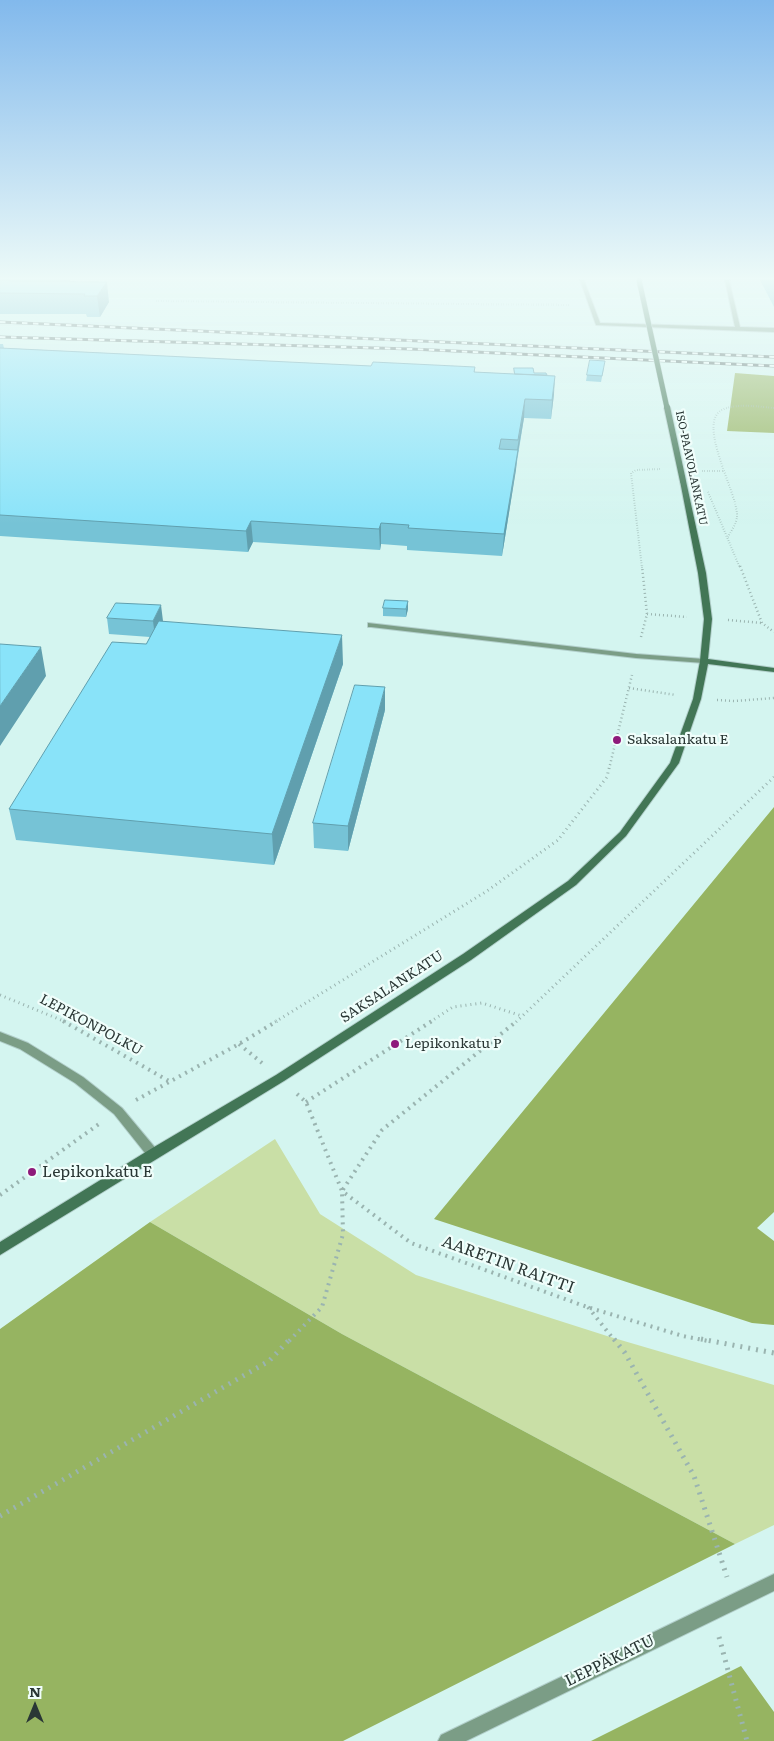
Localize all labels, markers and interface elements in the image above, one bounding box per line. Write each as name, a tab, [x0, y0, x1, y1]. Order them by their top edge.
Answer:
street label: ISO-PAAVOLANKATU	[672, 409, 710, 527]
place label: Saksalankatu E	[627, 732, 728, 748]
marker: Saksalankatu E	[611, 734, 623, 746]
street label: SAKSALANKATU	[337, 947, 447, 1027]
street label: LEPIKONPOLKU	[37, 991, 145, 1059]
place label: Lepikonkatu P	[405, 1036, 501, 1052]
marker: Lepikonkatu P	[389, 1038, 401, 1050]
place label: Lepikonkatu E	[42, 1162, 153, 1182]
marker: Lepikonkatu E	[26, 1166, 38, 1178]
street label: AARETIN RAITTI	[439, 1232, 577, 1298]
street label: LEPPÄKATU	[562, 1631, 658, 1691]
north arrow	[10, 1681, 60, 1731]
text: N	[29, 1681, 41, 1701]

